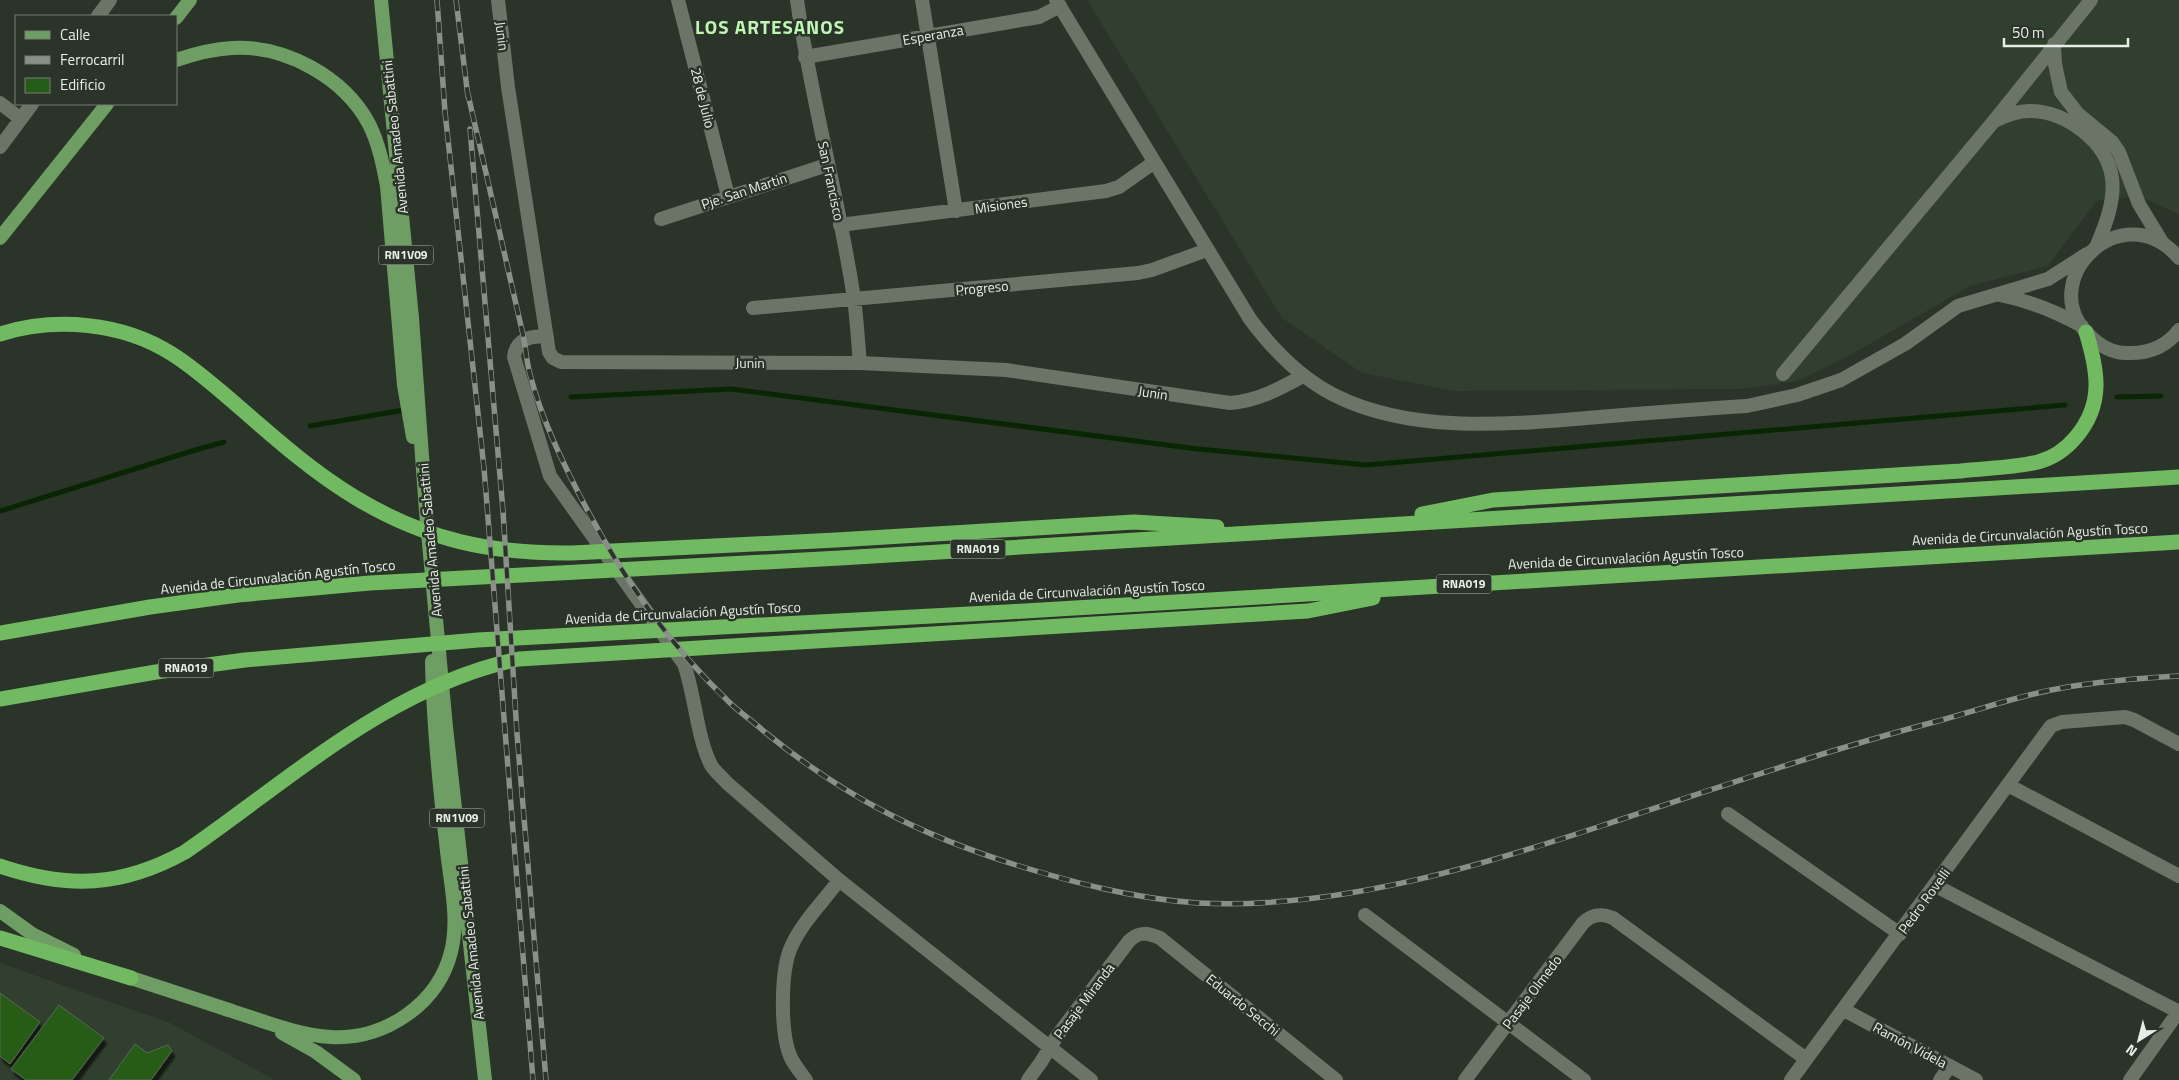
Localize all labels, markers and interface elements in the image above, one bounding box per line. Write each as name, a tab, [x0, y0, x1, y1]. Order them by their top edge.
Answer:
district label: LOS ARTESANOS	[695, 12, 845, 41]
legend	[15, 15, 178, 105]
scale bar	[2004, 15, 2128, 47]
street label: Esperanza	[901, 19, 965, 50]
street label: Junin	[490, 20, 515, 52]
text: 50 m	[2012, 21, 2045, 44]
text: Calle	[60, 23, 90, 46]
text: Ferrocarril	[60, 48, 125, 71]
street label: Avenida Amadeo Sabattini	[376, 59, 413, 215]
street label: 28 de Julio	[686, 66, 721, 130]
text: Edificio	[60, 73, 105, 96]
street label: San Francisco	[813, 139, 850, 223]
street label: Pje. San Martin	[698, 167, 789, 214]
street label: Misiones	[973, 190, 1029, 219]
road number: RN1V09	[378, 246, 434, 264]
street label: Progreso	[955, 275, 1009, 300]
street label: Junin	[735, 352, 765, 373]
street label: Junin	[1137, 380, 1169, 405]
street label: Avenida Amadeo Sabattini	[412, 462, 447, 618]
street label: Avenida de Circunvalación Agustín Tosco	[1912, 517, 2148, 550]
road number: RNA019	[950, 540, 1006, 558]
street label: Avenida de Circunvalación Agustín Tosco	[1508, 541, 1744, 574]
street label: Avenida de Circunvalación Agustín Tosco	[159, 554, 396, 599]
street label: Avenida de Circunvalación Agustín Tosco	[969, 574, 1205, 607]
road number: RNA019	[1436, 574, 1492, 594]
street label: Avenida de Circunvalación Agustín Tosco	[565, 596, 801, 629]
road number: RNA019	[158, 658, 214, 678]
road number: RN1V09	[430, 808, 484, 828]
street label: Pedro Rovelli	[1893, 863, 1955, 938]
street label: Avenida Amadeo Sabattini	[452, 865, 489, 1021]
street label: Pasaje Olmedo	[1497, 950, 1566, 1033]
street label: Pasaje Miranda	[1048, 958, 1119, 1043]
street label: Eduardo Secchi	[1202, 968, 1285, 1041]
north arrow	[2114, 1015, 2164, 1065]
street label: Ramón Videla	[1869, 1016, 1951, 1073]
text: N	[2121, 1040, 2141, 1062]

